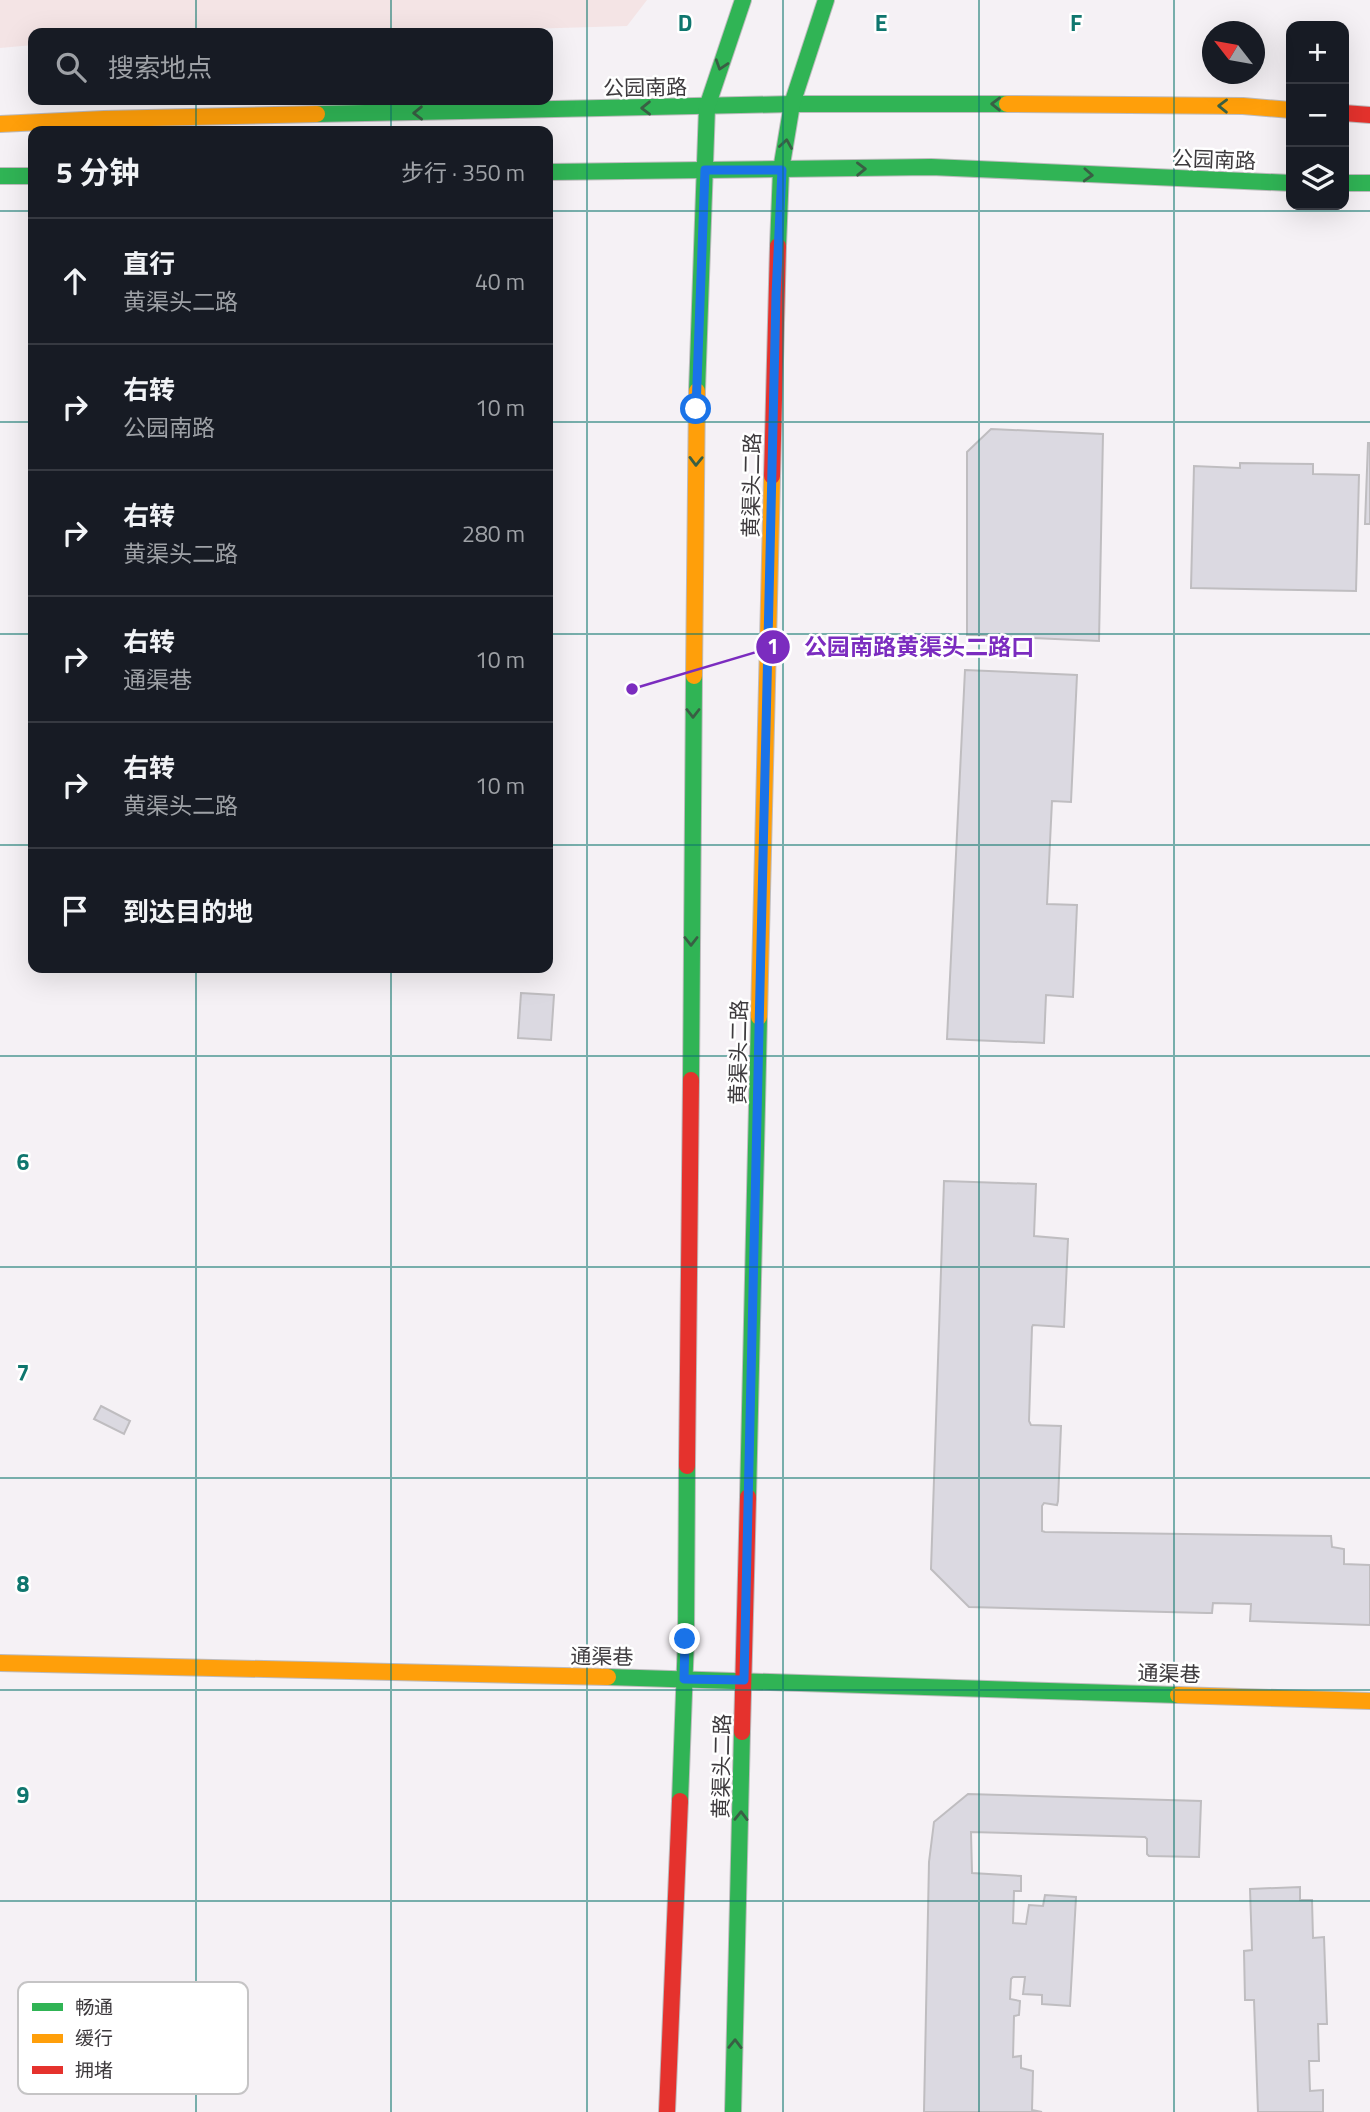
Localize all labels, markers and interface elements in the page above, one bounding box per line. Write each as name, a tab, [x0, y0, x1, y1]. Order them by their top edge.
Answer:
text: D	[678, 5, 692, 40]
text: E	[875, 5, 887, 40]
text: F	[1070, 5, 1082, 40]
north arrow	[1202, 21, 1265, 84]
map controls	[1286, 21, 1349, 210]
button: +	[1286, 21, 1349, 84]
search box	[28, 28, 553, 105]
icon: search	[52, 48, 90, 86]
text: 搜索地点	[108, 48, 212, 87]
one-way arrow	[715, 58, 729, 70]
street label: 公园南路	[603, 70, 687, 104]
button: −	[1286, 84, 1349, 147]
one-way arrow	[990, 96, 1000, 112]
one-way arrow	[1217, 98, 1228, 114]
one-way arrow	[640, 100, 650, 116]
one-way arrow	[412, 105, 423, 120]
one-way arrow	[778, 138, 793, 150]
street label: 公园南路	[1171, 142, 1257, 176]
button: layers	[1286, 147, 1349, 210]
text: 5 分钟	[56, 149, 139, 195]
text: 步行 · 350 m	[401, 155, 525, 190]
one-way arrow	[856, 161, 867, 177]
one-way arrow	[1083, 167, 1094, 182]
text: 直行	[123, 244, 175, 283]
icon: ahead	[56, 262, 94, 300]
text: 40 m	[475, 264, 525, 299]
text: 黄渠头二路	[123, 284, 238, 319]
text: 右转	[123, 370, 175, 409]
icon: right	[56, 388, 94, 426]
text: 10 m	[475, 390, 525, 425]
route start	[680, 393, 711, 424]
text: 公园南路	[123, 410, 215, 445]
street label: 黄渠头二路	[734, 432, 768, 538]
one-way arrow	[688, 457, 704, 467]
text: 右转	[123, 496, 175, 535]
icon: right	[56, 514, 94, 552]
text: 280 m	[462, 516, 525, 551]
text: 黄渠头二路	[123, 536, 238, 571]
text: 右转	[123, 622, 175, 661]
callout: 公园南路黄渠头二路口	[755, 625, 1048, 669]
text: 公园南路黄渠头二路口	[804, 629, 1034, 664]
text: 1	[767, 630, 779, 662]
icon: right	[56, 640, 94, 678]
text: 10 m	[475, 642, 525, 677]
text: 通渠巷	[123, 662, 192, 697]
one-way arrow	[685, 709, 701, 719]
text: 右转	[123, 748, 175, 787]
icon: right	[56, 766, 94, 804]
text: 10 m	[475, 768, 525, 803]
text: 黄渠头二路	[123, 788, 238, 823]
icon: arrive	[56, 892, 94, 930]
text: 到达目的地	[123, 892, 253, 931]
one-way arrow	[684, 936, 699, 947]
street label: 黄渠头二路	[721, 999, 755, 1105]
text: 6	[17, 1144, 30, 1179]
text: 7	[17, 1355, 29, 1390]
text: 8	[17, 1566, 30, 1601]
route end	[669, 1623, 700, 1654]
street label: 通渠巷	[570, 1639, 634, 1673]
street label: 通渠巷	[1137, 1656, 1201, 1690]
street label: 黄渠头二路	[704, 1713, 738, 1819]
text: 9	[17, 1777, 30, 1812]
one-way arrow	[733, 1811, 748, 1822]
legend	[18, 1982, 248, 2094]
text: 畅通	[75, 1992, 113, 2021]
text: 缓行	[75, 2023, 113, 2052]
one-way arrow	[727, 2038, 743, 2049]
text: 拥堵	[75, 2055, 113, 2084]

